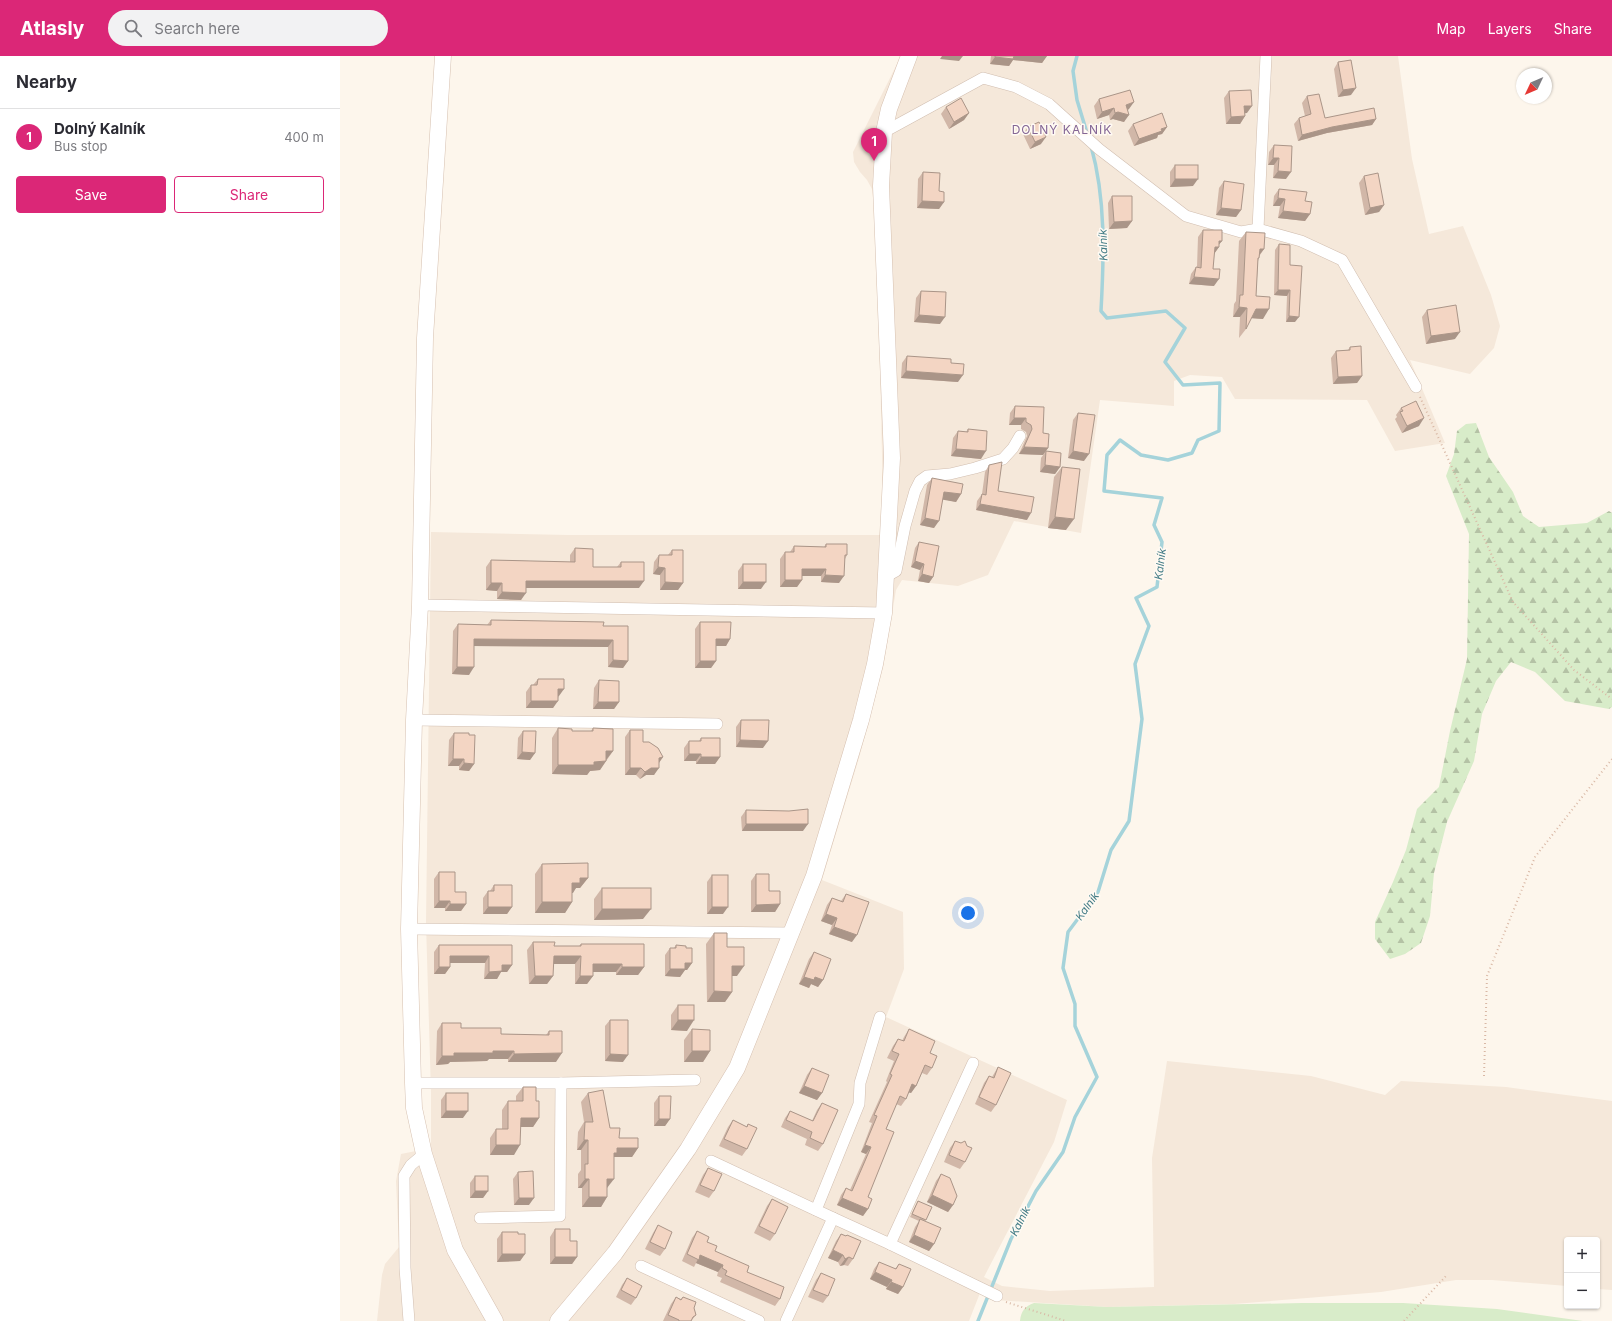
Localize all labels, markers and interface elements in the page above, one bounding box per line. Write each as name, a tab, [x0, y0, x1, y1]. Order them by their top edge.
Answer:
search box	[108, 10, 388, 46]
text: Atlasly	[20, 17, 84, 40]
icon: search	[122, 17, 144, 39]
text: Search here	[154, 19, 240, 38]
text: Map	[1437, 20, 1466, 37]
text: Layers	[1488, 20, 1532, 37]
text: Share	[1554, 20, 1592, 37]
north arrow	[1516, 68, 1552, 104]
text: Nearby	[16, 72, 77, 92]
text: Dolný Kalník	[54, 119, 145, 138]
district label: DOLNÝ KALNÍK	[1012, 122, 1112, 137]
pin: 1	[861, 128, 887, 161]
text: 1	[26, 129, 32, 145]
text: 400 m	[284, 129, 324, 145]
text: Bus stop	[54, 138, 107, 154]
button: Save	[16, 176, 166, 213]
button: Share	[174, 176, 324, 213]
water label: Kalník	[1095, 228, 1111, 261]
water label: Kalník	[1151, 547, 1169, 581]
water label: Kalník	[1072, 888, 1103, 923]
your location	[958, 903, 978, 923]
water label: Kalník	[1007, 1203, 1034, 1238]
map controls	[1564, 1237, 1600, 1309]
button: +	[1564, 1237, 1600, 1273]
button: −	[1564, 1273, 1600, 1309]

